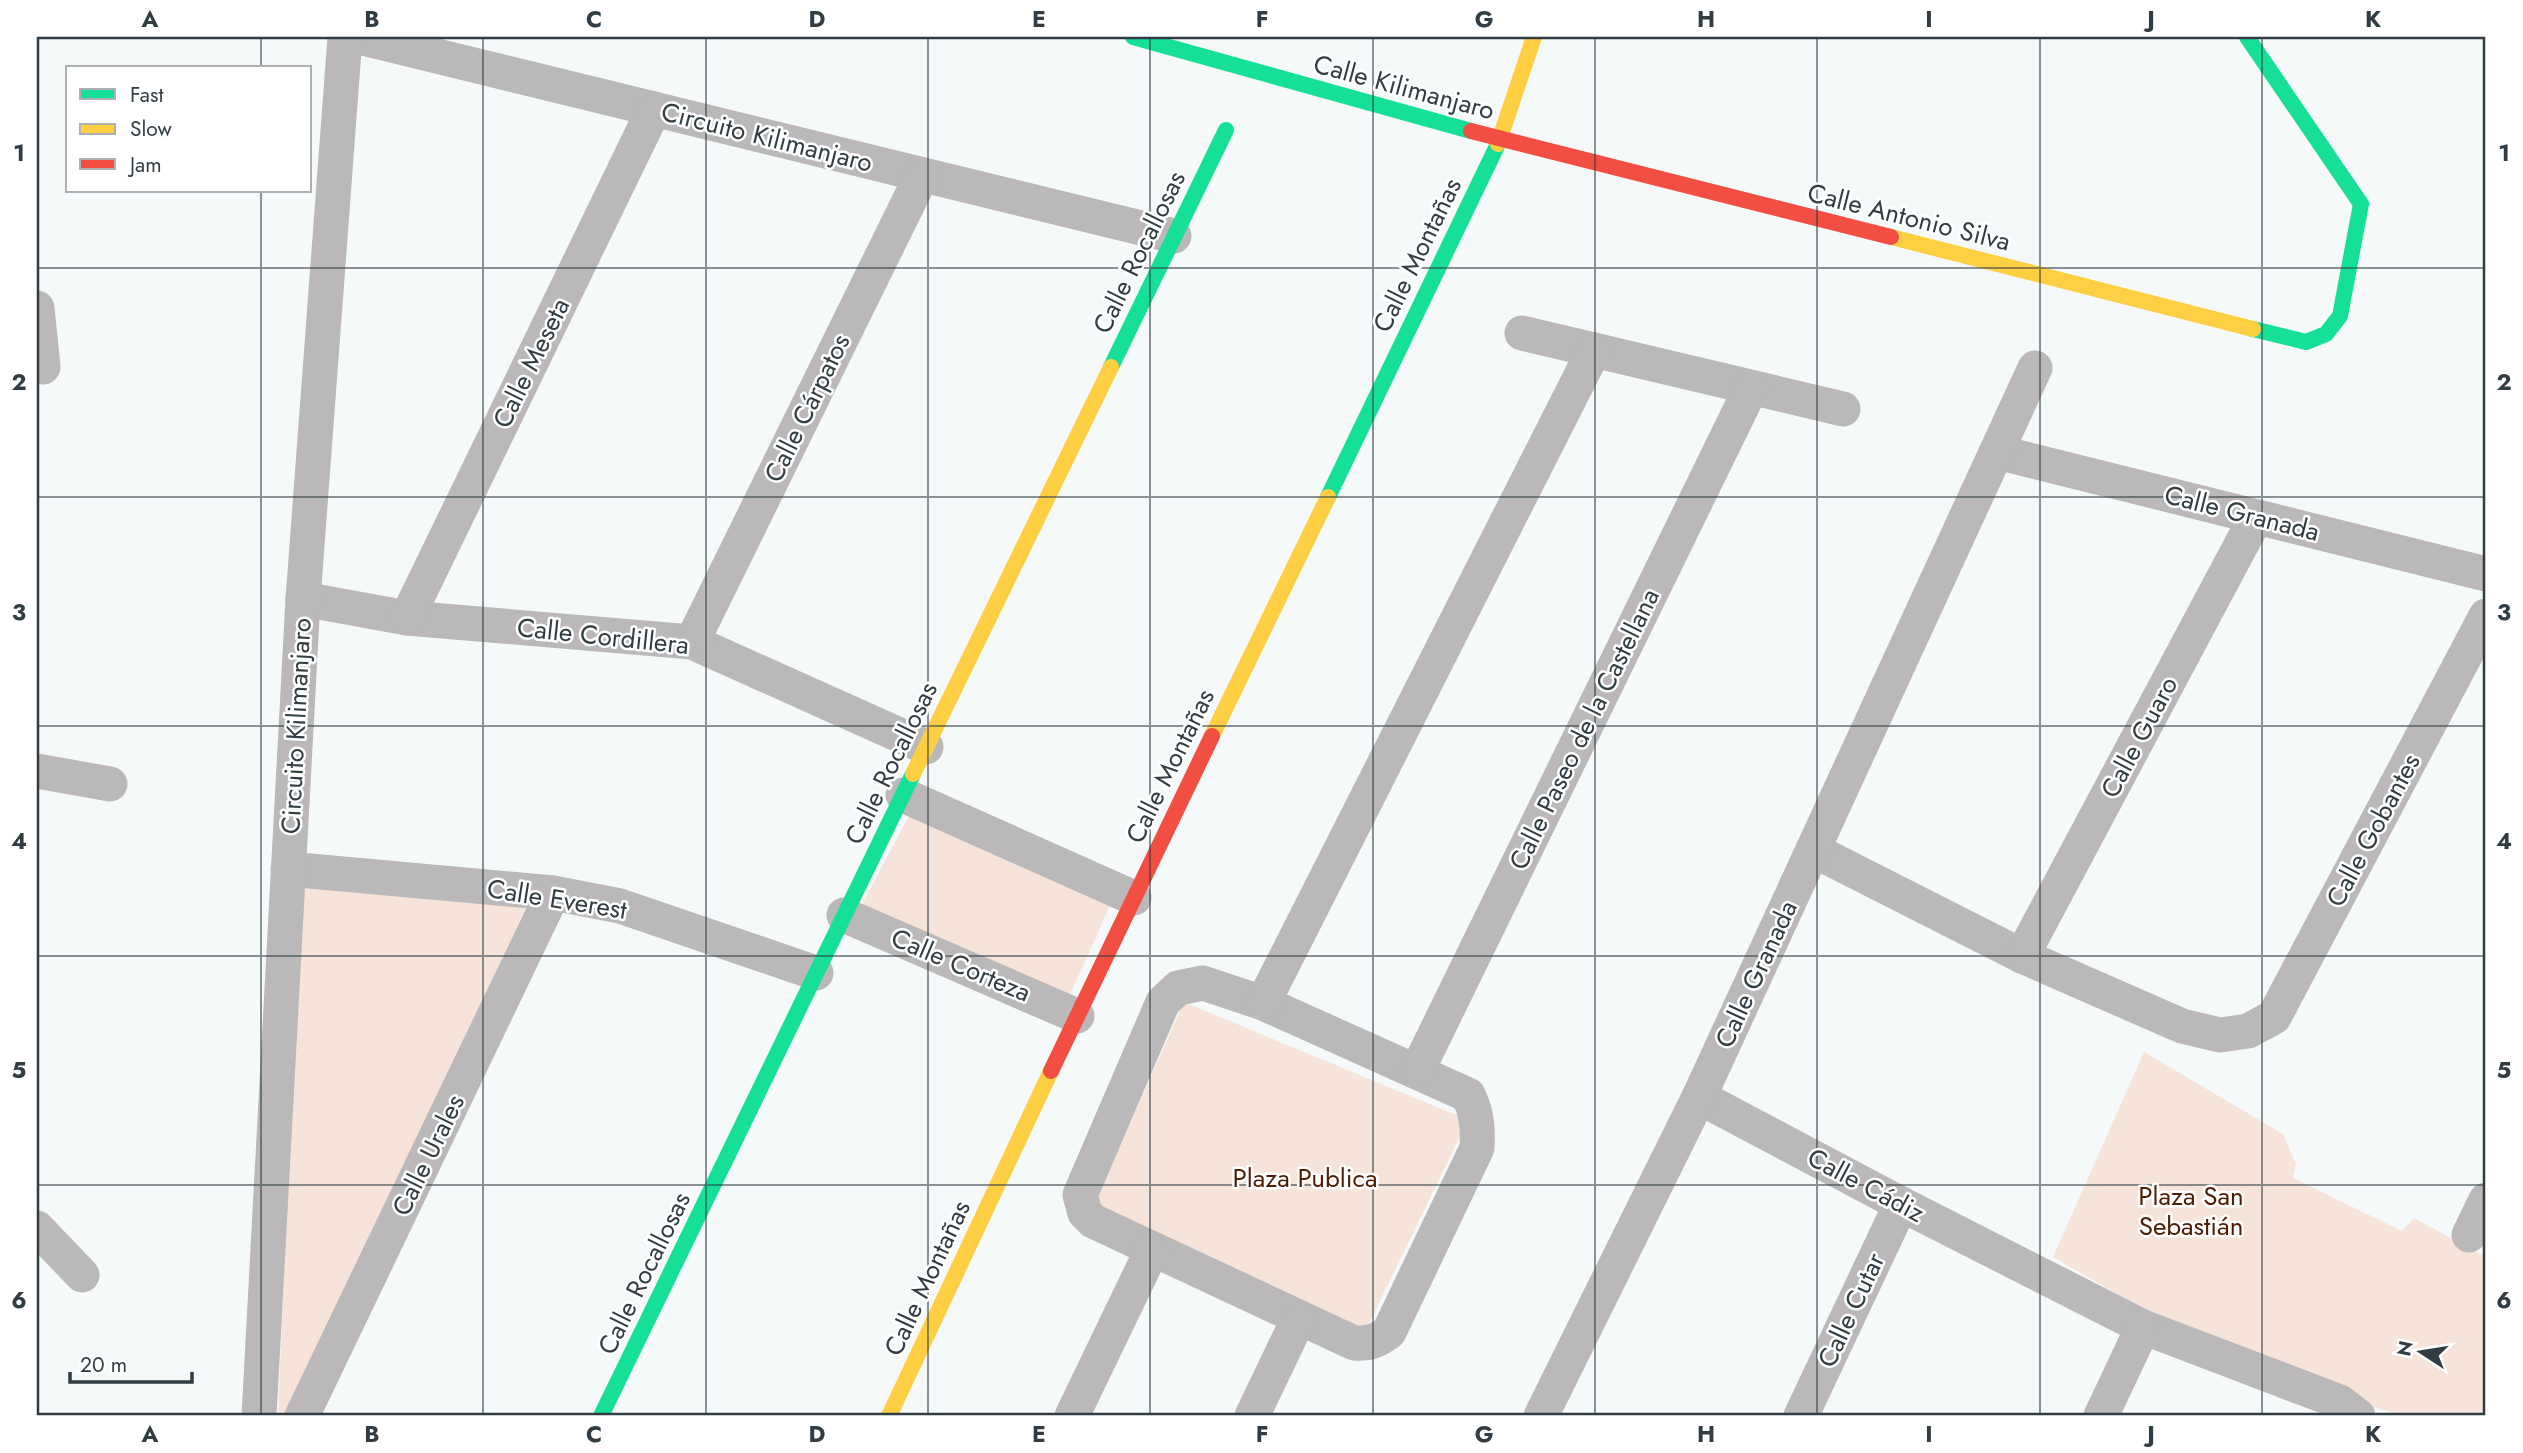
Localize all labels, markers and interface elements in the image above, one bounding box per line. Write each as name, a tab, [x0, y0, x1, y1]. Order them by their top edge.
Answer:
text: A	[141, 2, 159, 36]
text: B	[364, 2, 380, 36]
text: C	[586, 2, 602, 36]
text: D	[809, 2, 826, 36]
text: E	[1032, 2, 1046, 36]
text: F	[1256, 2, 1268, 36]
text: G	[1475, 2, 1493, 36]
text: H	[1697, 2, 1715, 36]
text: I	[1925, 2, 1933, 36]
text: J	[2143, 2, 2155, 36]
text: K	[2365, 2, 2382, 36]
street label: Calle Kilimanjaro	[1309, 45, 1499, 129]
legend	[66, 66, 312, 192]
text: Fast	[130, 80, 163, 110]
street label: Circuito Kilimanjaro	[657, 92, 877, 182]
text: Slow	[130, 114, 172, 144]
text: 1	[13, 136, 25, 170]
text: 1	[2498, 136, 2510, 170]
text: Jam	[127, 150, 162, 180]
street label: Calle Rocallosas	[1083, 164, 1195, 340]
street label: Calle Montañas	[1363, 171, 1471, 339]
street label: Calle Antonio Silva	[1803, 173, 2015, 261]
street label: Calle Meseta	[483, 292, 579, 434]
street label: Calle Cárpatos	[755, 327, 859, 489]
text: 2	[11, 365, 27, 399]
text: 2	[2496, 365, 2512, 399]
street label: Calle Granada	[2160, 475, 2324, 551]
street label: Calle Paseo de la Castellana	[1499, 582, 1669, 876]
text: 3	[12, 595, 26, 629]
text: 3	[2497, 595, 2511, 629]
street label: Calle Cordillera	[515, 608, 691, 664]
street label: Circuito Kilimanjaro	[271, 617, 321, 835]
street label: Calle Guaro	[2091, 670, 2187, 804]
street label: Calle Rocallosas	[835, 675, 947, 851]
street label: Calle Montañas	[1116, 682, 1224, 850]
street label: Calle Gobantes	[2317, 747, 2429, 913]
text: 4	[11, 824, 27, 858]
text: 4	[2496, 824, 2512, 858]
street label: Calle Everest	[484, 869, 630, 929]
street label: Calle Granada	[1705, 894, 1807, 1054]
street label: Calle Corteza	[885, 919, 1037, 1011]
text: 5	[12, 1053, 26, 1087]
text: 5	[2497, 1053, 2511, 1087]
street label: Calle Urales	[382, 1088, 474, 1222]
street label: Calle Cádiz	[1801, 1138, 1931, 1232]
park label: Plaza Publica	[1233, 1159, 1377, 1197]
park label: Plaza San Sebastián	[2138, 1177, 2244, 1245]
street label: Calle Rocallosas	[588, 1185, 700, 1361]
street label: Calle Montañas	[874, 1194, 980, 1362]
street label: Calle Cutar	[1808, 1246, 1894, 1374]
text: 6	[11, 1283, 27, 1317]
text: 6	[2496, 1283, 2512, 1317]
north arrow	[2386, 1316, 2456, 1386]
text: N	[2390, 1338, 2420, 1359]
scale bar	[70, 1341, 192, 1385]
text: 20 m	[80, 1350, 127, 1380]
text: A	[141, 1417, 159, 1451]
text: B	[364, 1417, 380, 1451]
text: C	[586, 1417, 602, 1451]
text: D	[809, 1417, 826, 1451]
text: E	[1032, 1417, 1046, 1451]
text: F	[1256, 1417, 1268, 1451]
text: G	[1475, 1417, 1493, 1451]
text: H	[1697, 1417, 1715, 1451]
text: I	[1925, 1417, 1933, 1451]
text: J	[2143, 1417, 2155, 1451]
text: K	[2365, 1417, 2382, 1451]

